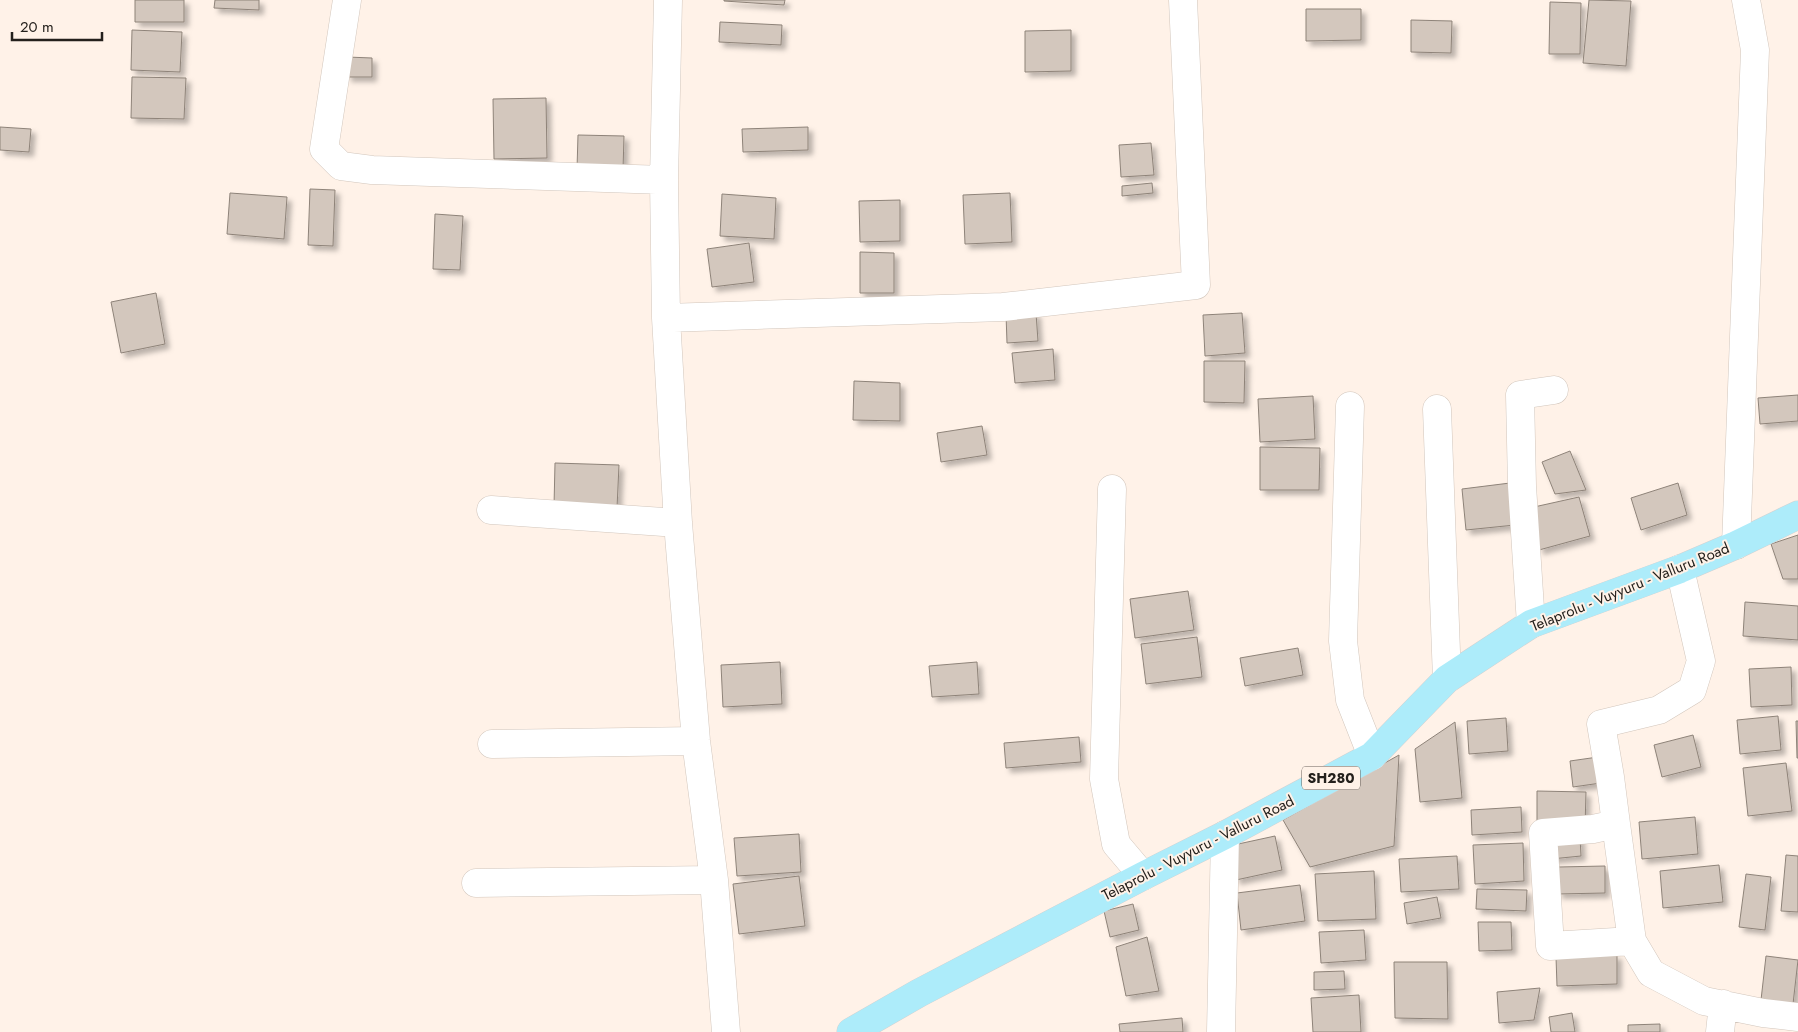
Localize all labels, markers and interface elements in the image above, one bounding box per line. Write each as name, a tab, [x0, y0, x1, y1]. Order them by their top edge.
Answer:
scale bar	[12, 10, 102, 42]
text: 20 m	[20, 16, 54, 38]
street label: Telaprolu - Vuyyuru - Valluru Road	[1527, 537, 1733, 637]
road number: SH280	[1302, 766, 1360, 790]
street label: Telaprolu - Vuyyuru - Valluru Road	[1098, 790, 1298, 906]

